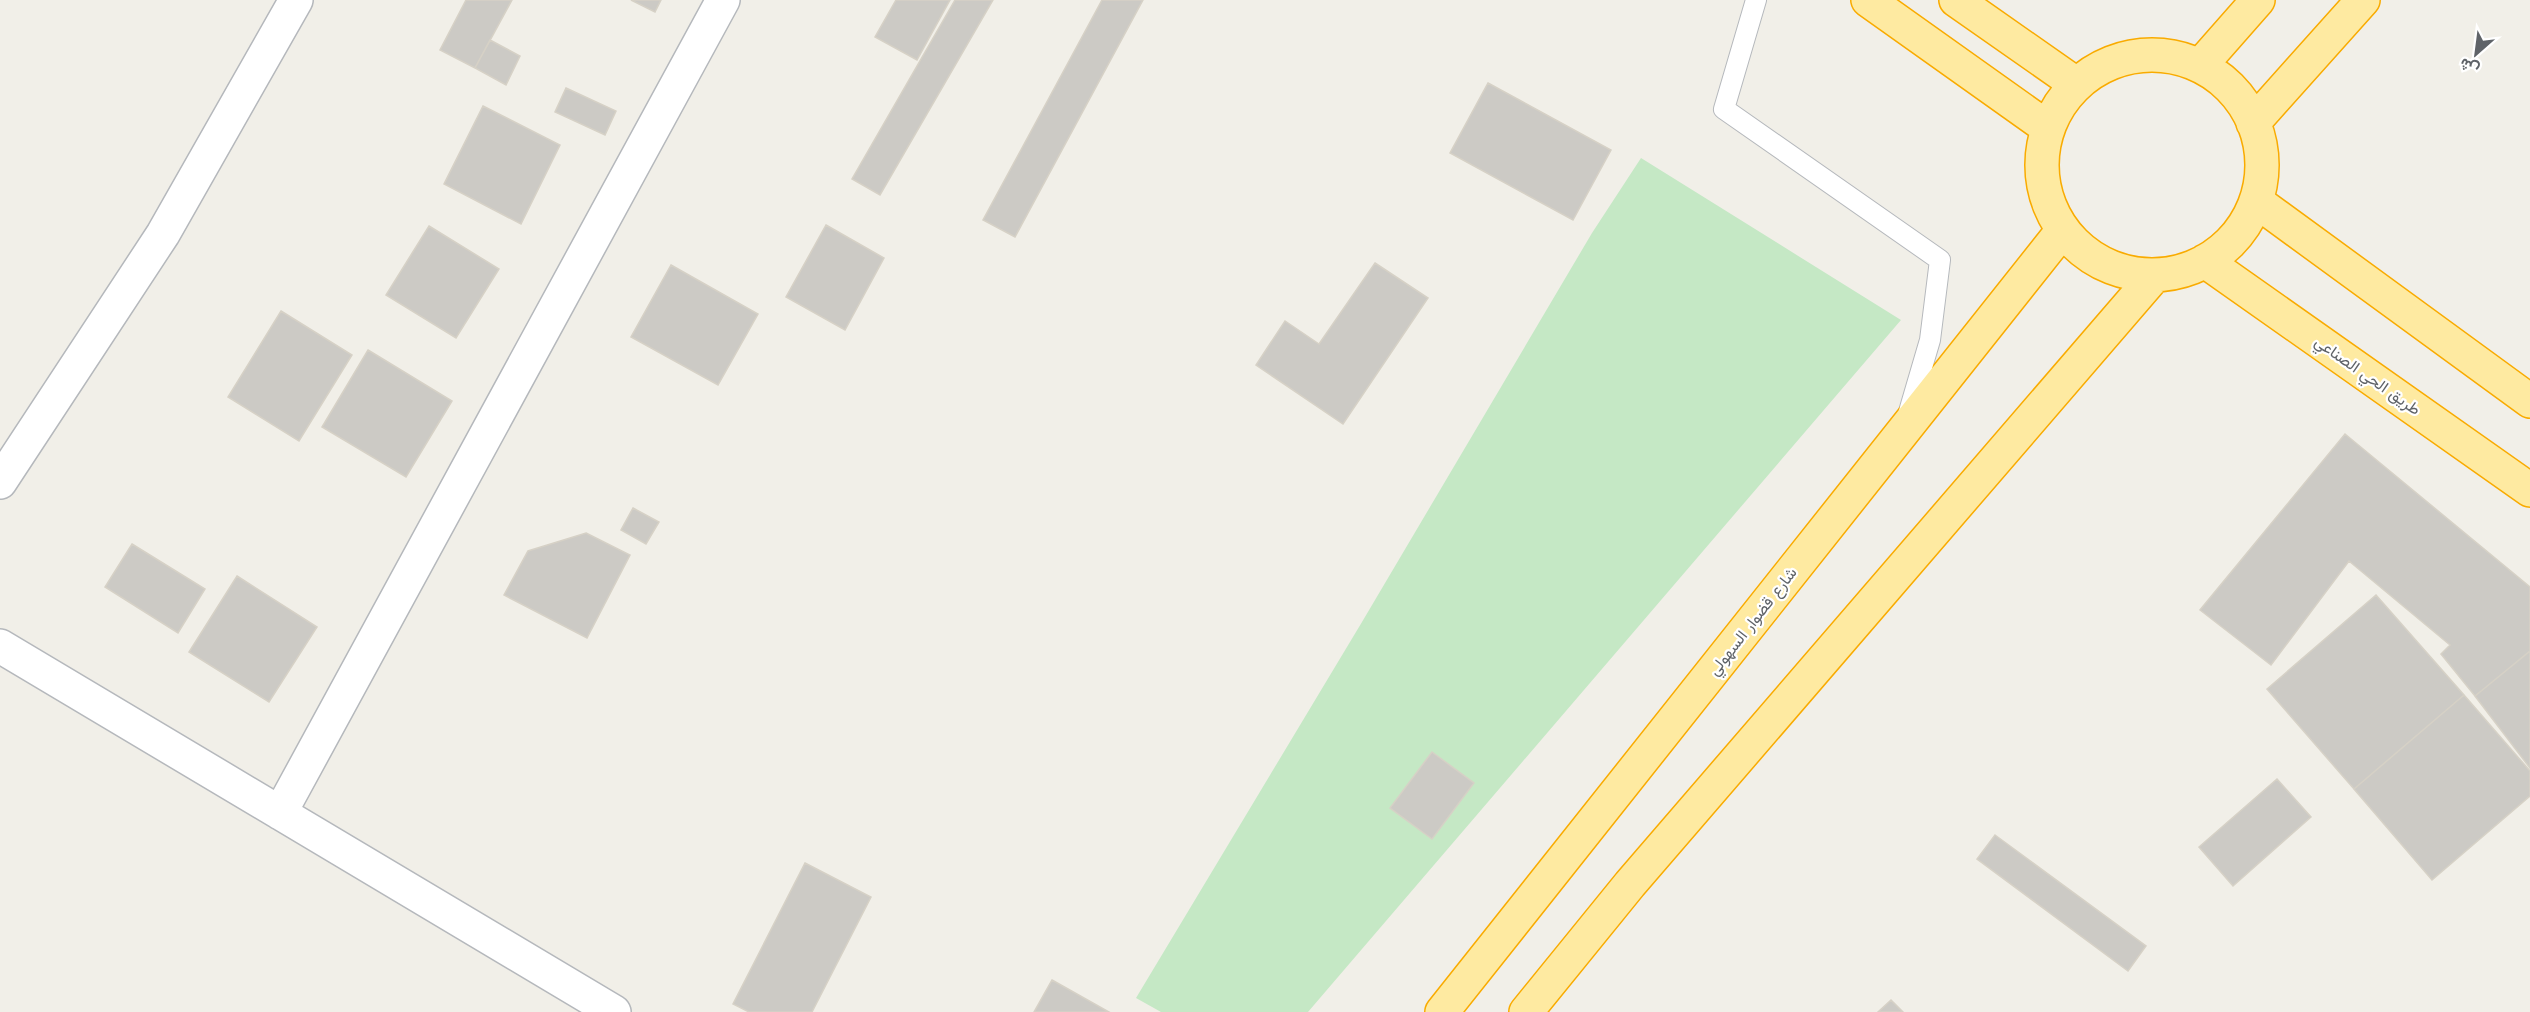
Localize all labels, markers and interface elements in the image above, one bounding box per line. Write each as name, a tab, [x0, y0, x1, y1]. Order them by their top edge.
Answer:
north arrow	[2446, 24, 2506, 84]
text: ش	[2456, 54, 2482, 80]
street label: طريق الحي الصناعي	[2309, 332, 2424, 422]
street label: شارع قضوار السهولي	[1704, 563, 1804, 682]

